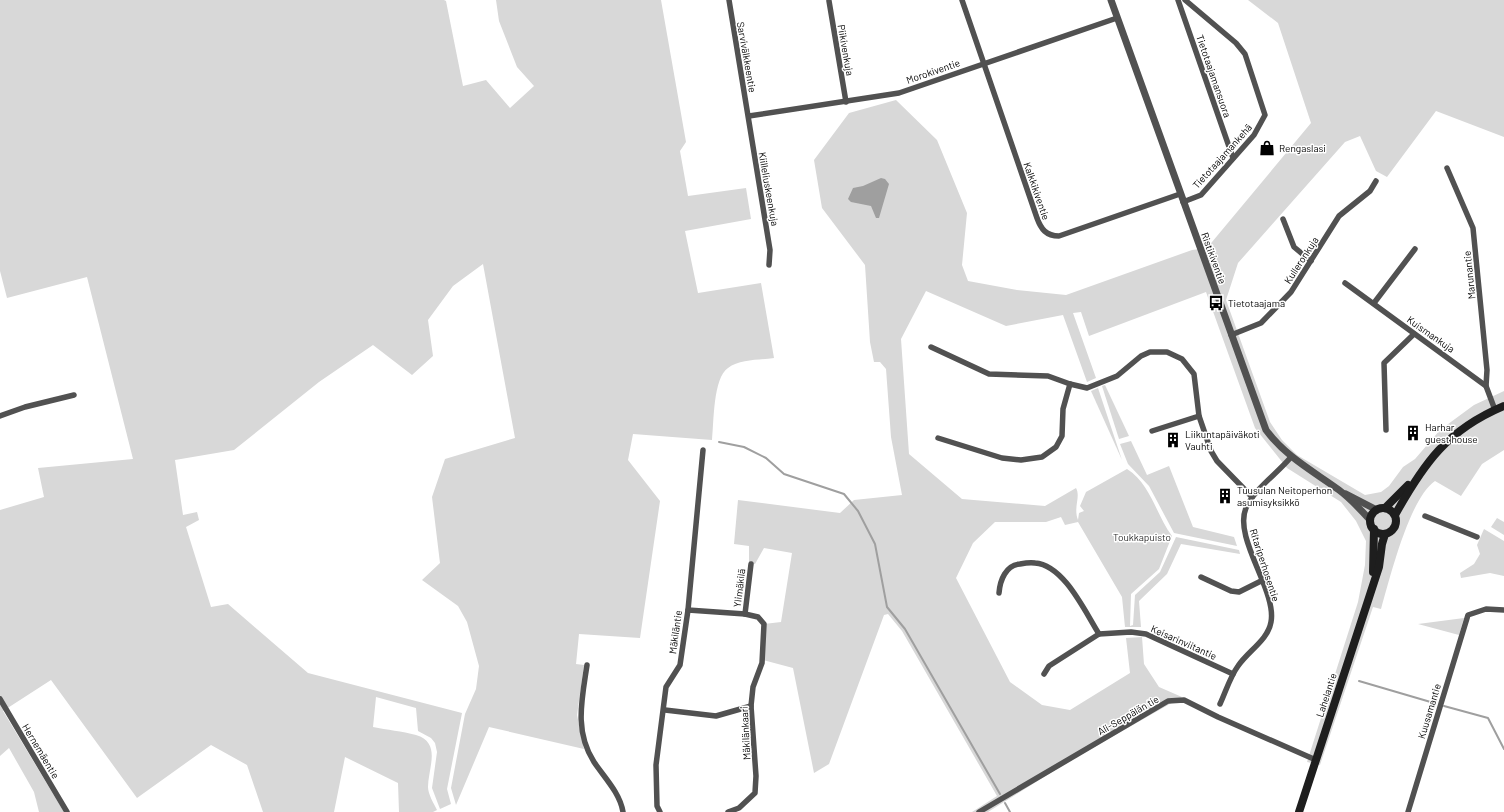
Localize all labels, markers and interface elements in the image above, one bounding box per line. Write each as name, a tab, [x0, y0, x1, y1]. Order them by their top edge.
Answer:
street label: Sarvivälkkeentie	[735, 21, 759, 93]
street label: Piikivenkuja	[836, 23, 856, 77]
street label: Tietotaajamansuora	[1194, 33, 1234, 119]
street label: Morokiventie	[905, 56, 961, 86]
street label: Tietotaajamankehä	[1190, 121, 1254, 191]
shop icon: Rengaslasi	[1258, 139, 1276, 157]
place label: Rengaslasi	[1279, 142, 1326, 154]
street label: Kiilleliuskeenkuja	[757, 151, 781, 227]
street label: Kalkkikiventie	[1021, 160, 1053, 222]
street label: Ristikiventie	[1199, 231, 1229, 285]
street label: Kulleronkuja	[1281, 234, 1321, 286]
street label: Marunantie	[1460, 250, 1478, 300]
bus stop icon: Tietotaajama	[1207, 294, 1225, 312]
place label: Tietotaajama	[1228, 297, 1285, 309]
street label: Kuismankuja	[1405, 313, 1457, 355]
place label: Harhar guest house	[1425, 421, 1478, 445]
building icon: Harhar guest house	[1404, 424, 1422, 442]
place label: Liikuntapäiväkoti Vauhti	[1185, 428, 1260, 452]
building icon: Liikuntapäiväkoti Vauhti	[1164, 431, 1182, 449]
place label: Tuusulan Neitoperhon asumisyksikkö	[1237, 484, 1332, 508]
building icon: Tuusulan Neitoperhon asumisyksikkö	[1216, 487, 1234, 505]
street label: Ritariperhosentie	[1248, 527, 1282, 603]
park label: Toukkapuisto	[1113, 531, 1171, 543]
street label: Ylimäkilä	[731, 568, 747, 608]
street label: Mäkiläntie	[666, 609, 684, 655]
street label: Keisarinviitantie	[1149, 622, 1219, 662]
street label: Lahelantie	[1313, 671, 1339, 719]
street label: Kuusamantie	[1415, 682, 1443, 740]
street label: Ali-Seppälän tie	[1095, 693, 1161, 737]
street label: Mäkilänkaari	[738, 706, 752, 760]
street label: Hernemäentie	[20, 721, 62, 781]

